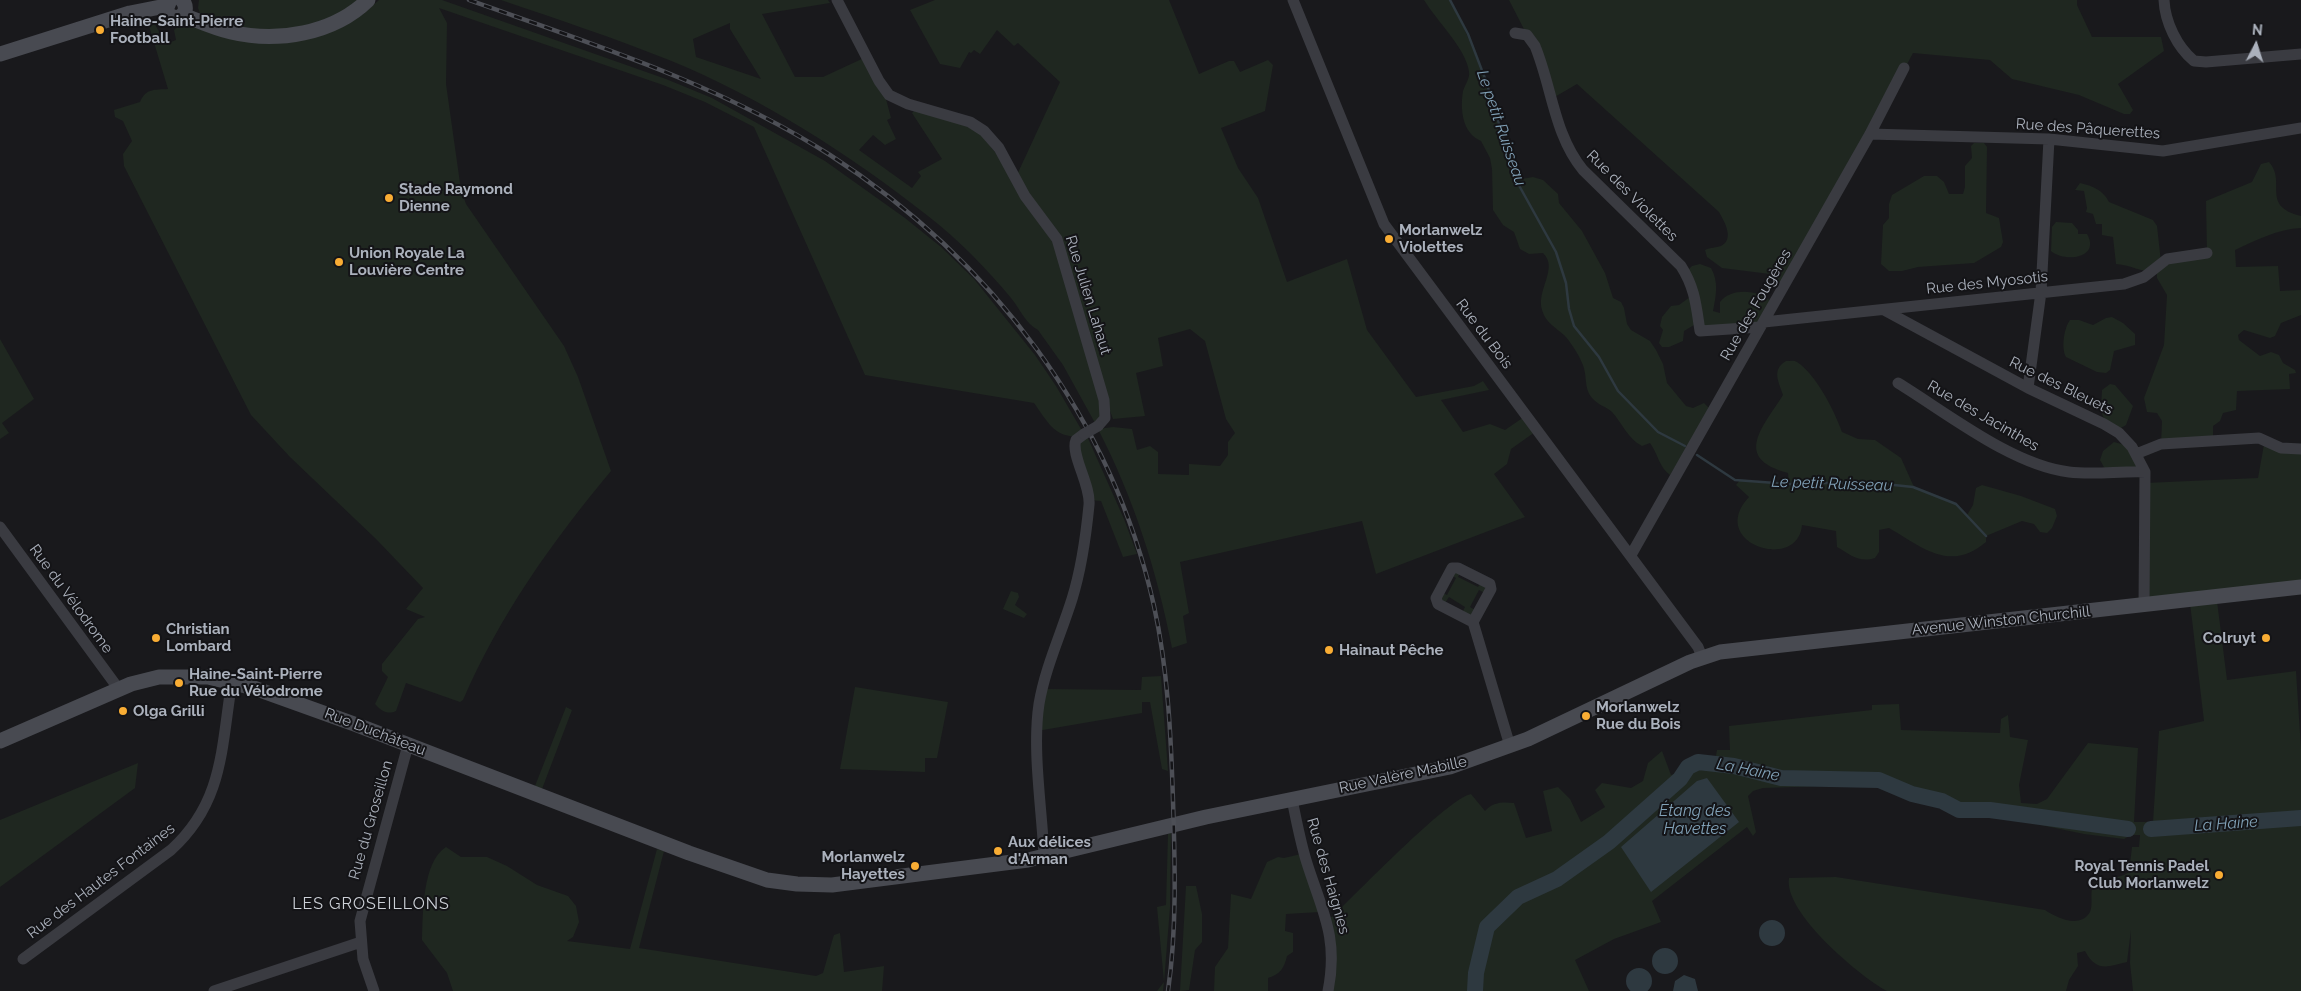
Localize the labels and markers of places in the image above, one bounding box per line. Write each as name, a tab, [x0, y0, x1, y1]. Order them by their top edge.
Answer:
place label: Haine-Saint-Pierre Football	[110, 12, 243, 47]
marker: Haine-Saint-Pierre Football	[94, 24, 106, 36]
place label: Stade Raymond Dienne	[399, 180, 513, 215]
marker: Stade Raymond Dienne	[383, 192, 395, 204]
place label: Morlanwelz Violettes	[1399, 221, 1482, 256]
marker: Morlanwelz Violettes	[1383, 233, 1395, 245]
place label: Union Royale La Louvière Centre	[349, 244, 465, 279]
marker: Union Royale La Louvière Centre	[333, 256, 345, 268]
place label: Christian Lombard	[166, 620, 231, 655]
place label: Colruyt	[2203, 629, 2256, 647]
marker: Christian Lombard	[150, 632, 162, 644]
marker: Colruyt	[2260, 632, 2272, 644]
place label: Hainaut Pêche	[1339, 641, 1443, 659]
marker: Hainaut Pêche	[1323, 644, 1335, 656]
place label: Haine-Saint-Pierre Rue du Vélodrome	[189, 665, 323, 700]
marker: Haine-Saint-Pierre Rue du Vélodrome	[173, 677, 185, 689]
place label: Morlanwelz Rue du Bois	[1596, 698, 1681, 733]
place label: Olga Grilli	[133, 702, 205, 720]
marker: Olga Grilli	[117, 705, 129, 717]
marker: Morlanwelz Rue du Bois	[1580, 710, 1592, 722]
place label: Aux délices d'Arman	[1008, 833, 1091, 868]
marker: Aux délices d'Arman	[992, 845, 1004, 857]
place label: Morlanwelz Hayettes	[822, 848, 905, 883]
place label: Royal Tennis Padel Club Morlanwelz	[2074, 857, 2209, 892]
marker: Morlanwelz Hayettes	[909, 860, 921, 872]
marker: Royal Tennis Padel Club Morlanwelz	[2213, 869, 2225, 881]

